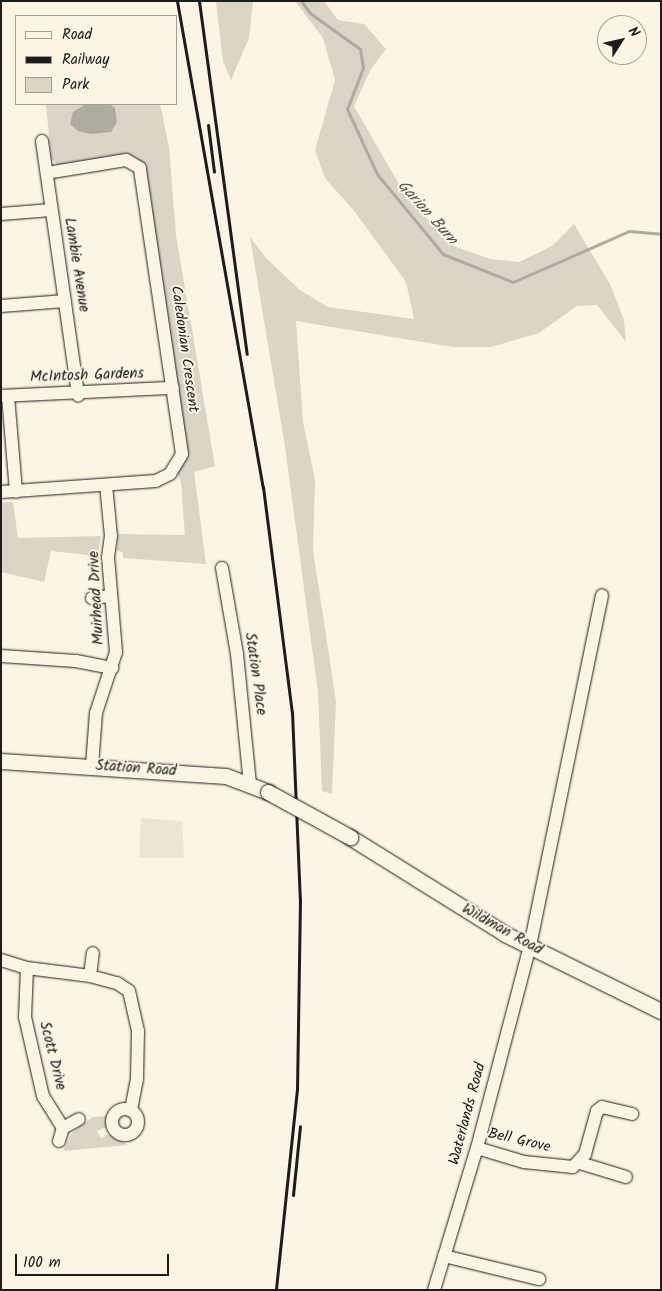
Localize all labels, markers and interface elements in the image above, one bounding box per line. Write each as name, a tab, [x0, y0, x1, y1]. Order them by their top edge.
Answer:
legend	[15, 15, 178, 105]
north arrow	[597, 15, 647, 65]
text: N	[622, 22, 645, 42]
text: Road	[62, 23, 92, 47]
text: Railway	[62, 48, 109, 72]
text: Park	[62, 73, 89, 97]
water label: Garion Burn	[393, 177, 461, 249]
street label: Lambie Avenue	[60, 216, 92, 314]
street label: Caledonian Crescent	[166, 285, 202, 413]
street label: McIntosh Gardens	[30, 365, 144, 387]
street label: Muirhead Drive	[86, 550, 108, 646]
street label: Station Place	[240, 632, 270, 716]
street label: Station Road	[95, 757, 177, 781]
street label: Wildman Road	[458, 900, 546, 960]
street label: Scott Drive	[35, 1020, 69, 1092]
street label: Waterlands Road	[446, 1061, 490, 1167]
street label: Bell Grove	[486, 1125, 552, 1157]
scale bar	[18, 1244, 171, 1276]
text: 100 m	[23, 1251, 61, 1275]

